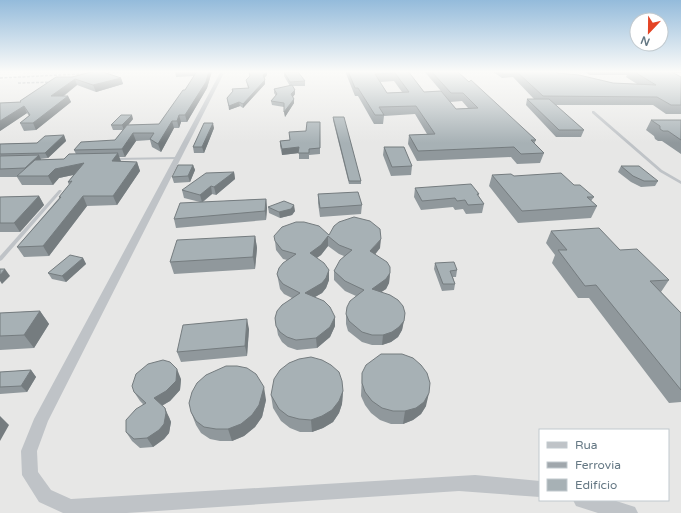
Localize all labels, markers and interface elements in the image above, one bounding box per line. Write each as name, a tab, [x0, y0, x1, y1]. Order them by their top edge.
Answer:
north arrow	[629, 12, 669, 52]
text: N	[639, 33, 652, 48]
legend	[539, 429, 669, 501]
text: Rua	[575, 438, 598, 452]
text: Ferrovia	[575, 458, 621, 472]
text: Edifício	[575, 478, 617, 492]

